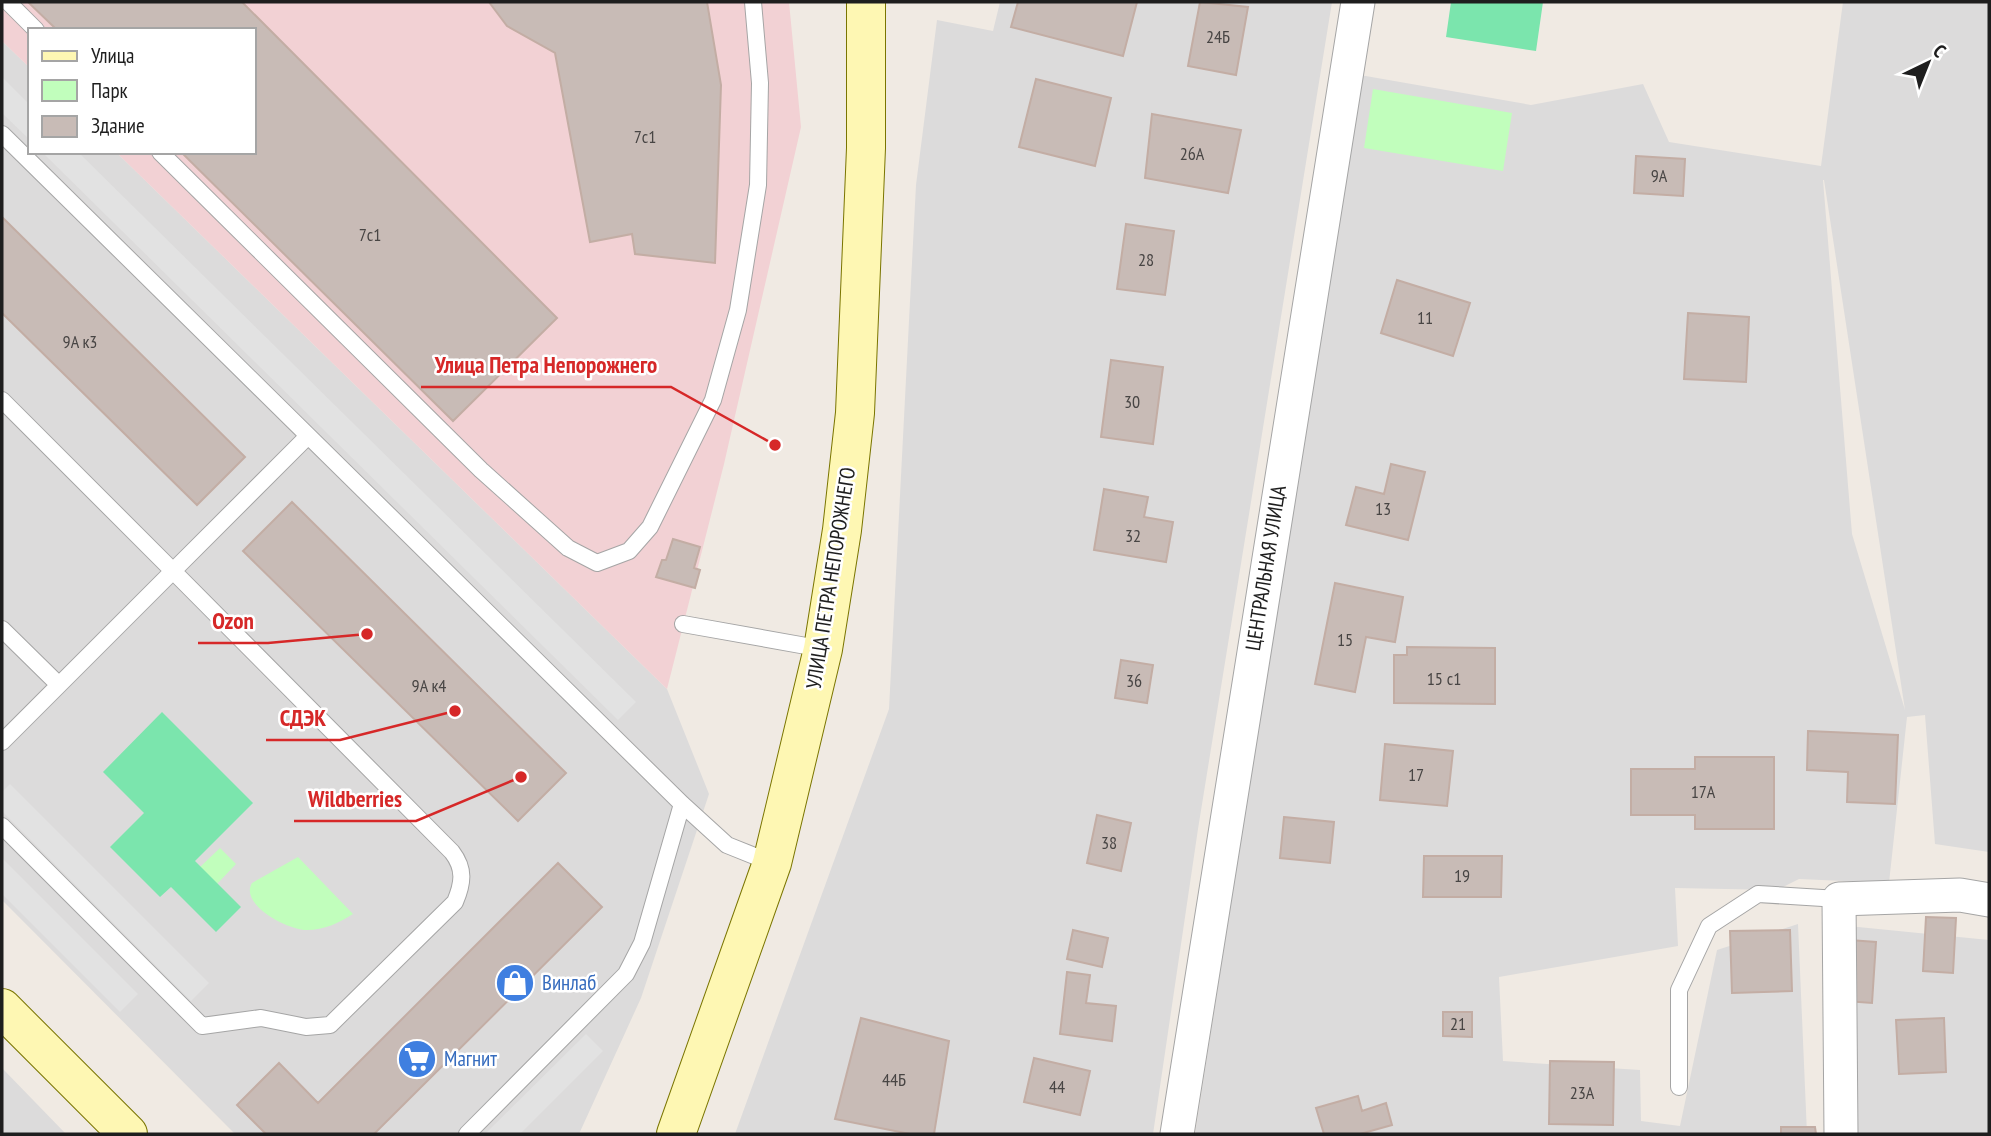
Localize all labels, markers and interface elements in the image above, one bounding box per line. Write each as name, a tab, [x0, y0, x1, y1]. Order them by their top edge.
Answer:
house number: 24Б	[1206, 25, 1230, 48]
legend	[28, 28, 256, 154]
north arrow	[1893, 28, 1963, 98]
text: С	[1928, 39, 1951, 63]
text: Улица	[91, 42, 134, 69]
text: Парк	[91, 77, 128, 104]
text: Здание	[91, 112, 145, 139]
house number: 7с1	[634, 125, 656, 148]
house number: 26А	[1180, 142, 1205, 165]
house number: 9А	[1651, 164, 1668, 187]
house number: 7с1	[359, 223, 381, 246]
house number: 28	[1138, 248, 1154, 271]
house number: 11	[1417, 306, 1433, 329]
house number: 9А к3	[63, 330, 97, 353]
callout: Улица Петра Непорожнего	[421, 343, 671, 387]
text: Улица Петра Непорожнего	[434, 350, 657, 379]
house number: 30	[1124, 390, 1140, 413]
street label: УЛИЦА ПЕТРА НЕПОРОЖНЕГО	[800, 465, 861, 691]
street label: ЦЕНТРАЛЬНАЯ УЛИЦА	[1239, 483, 1292, 652]
house number: 13	[1375, 497, 1391, 520]
house number: 32	[1125, 524, 1141, 547]
callout: Ozon	[198, 599, 268, 643]
text: Ozon	[212, 606, 254, 635]
house number: 15	[1337, 628, 1353, 651]
house number: 15 с1	[1427, 667, 1461, 690]
house number: 36	[1126, 669, 1142, 692]
house number: 9А к4	[412, 674, 446, 697]
callout: СДЭК	[266, 696, 340, 740]
text: СДЭК	[280, 703, 326, 732]
house number: 17	[1408, 763, 1424, 786]
callout: Wildberries	[294, 777, 416, 821]
house number: 17А	[1691, 780, 1716, 803]
text: Wildberries	[307, 784, 402, 813]
house number: 38	[1101, 831, 1117, 854]
house number: 19	[1454, 864, 1470, 887]
shop icon: Винлаб	[494, 962, 536, 1004]
place label: Винлаб	[542, 969, 596, 996]
house number: 21	[1450, 1012, 1466, 1035]
supermarket icon: Магнит	[396, 1038, 438, 1080]
place label: Магнит	[444, 1045, 497, 1072]
house number: 44Б	[882, 1068, 906, 1091]
house number: 44	[1049, 1075, 1065, 1098]
house number: 23А	[1570, 1081, 1595, 1104]

